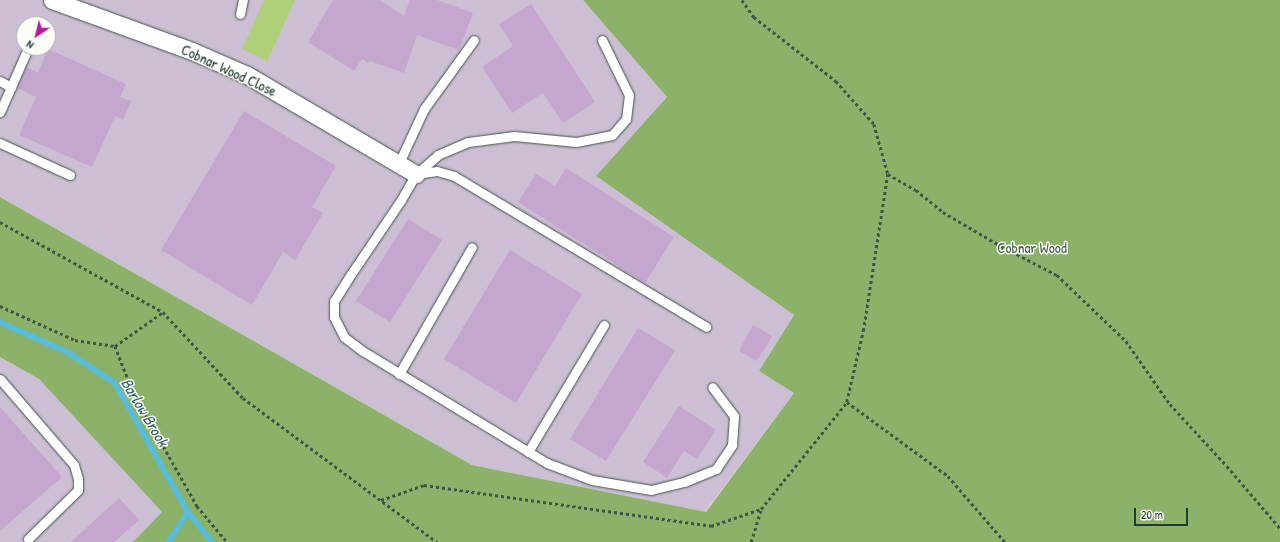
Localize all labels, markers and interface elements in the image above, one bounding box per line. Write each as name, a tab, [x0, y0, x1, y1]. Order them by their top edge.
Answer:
north arrow	[16, 16, 56, 56]
text: N	[23, 38, 36, 52]
street label: Cobnar Wood Close	[179, 40, 279, 100]
park label: Cobnar Wood	[997, 239, 1067, 257]
water label: Barlow Brook	[117, 374, 173, 450]
scale bar	[1136, 500, 1190, 526]
text: 20 m	[1141, 506, 1163, 523]

